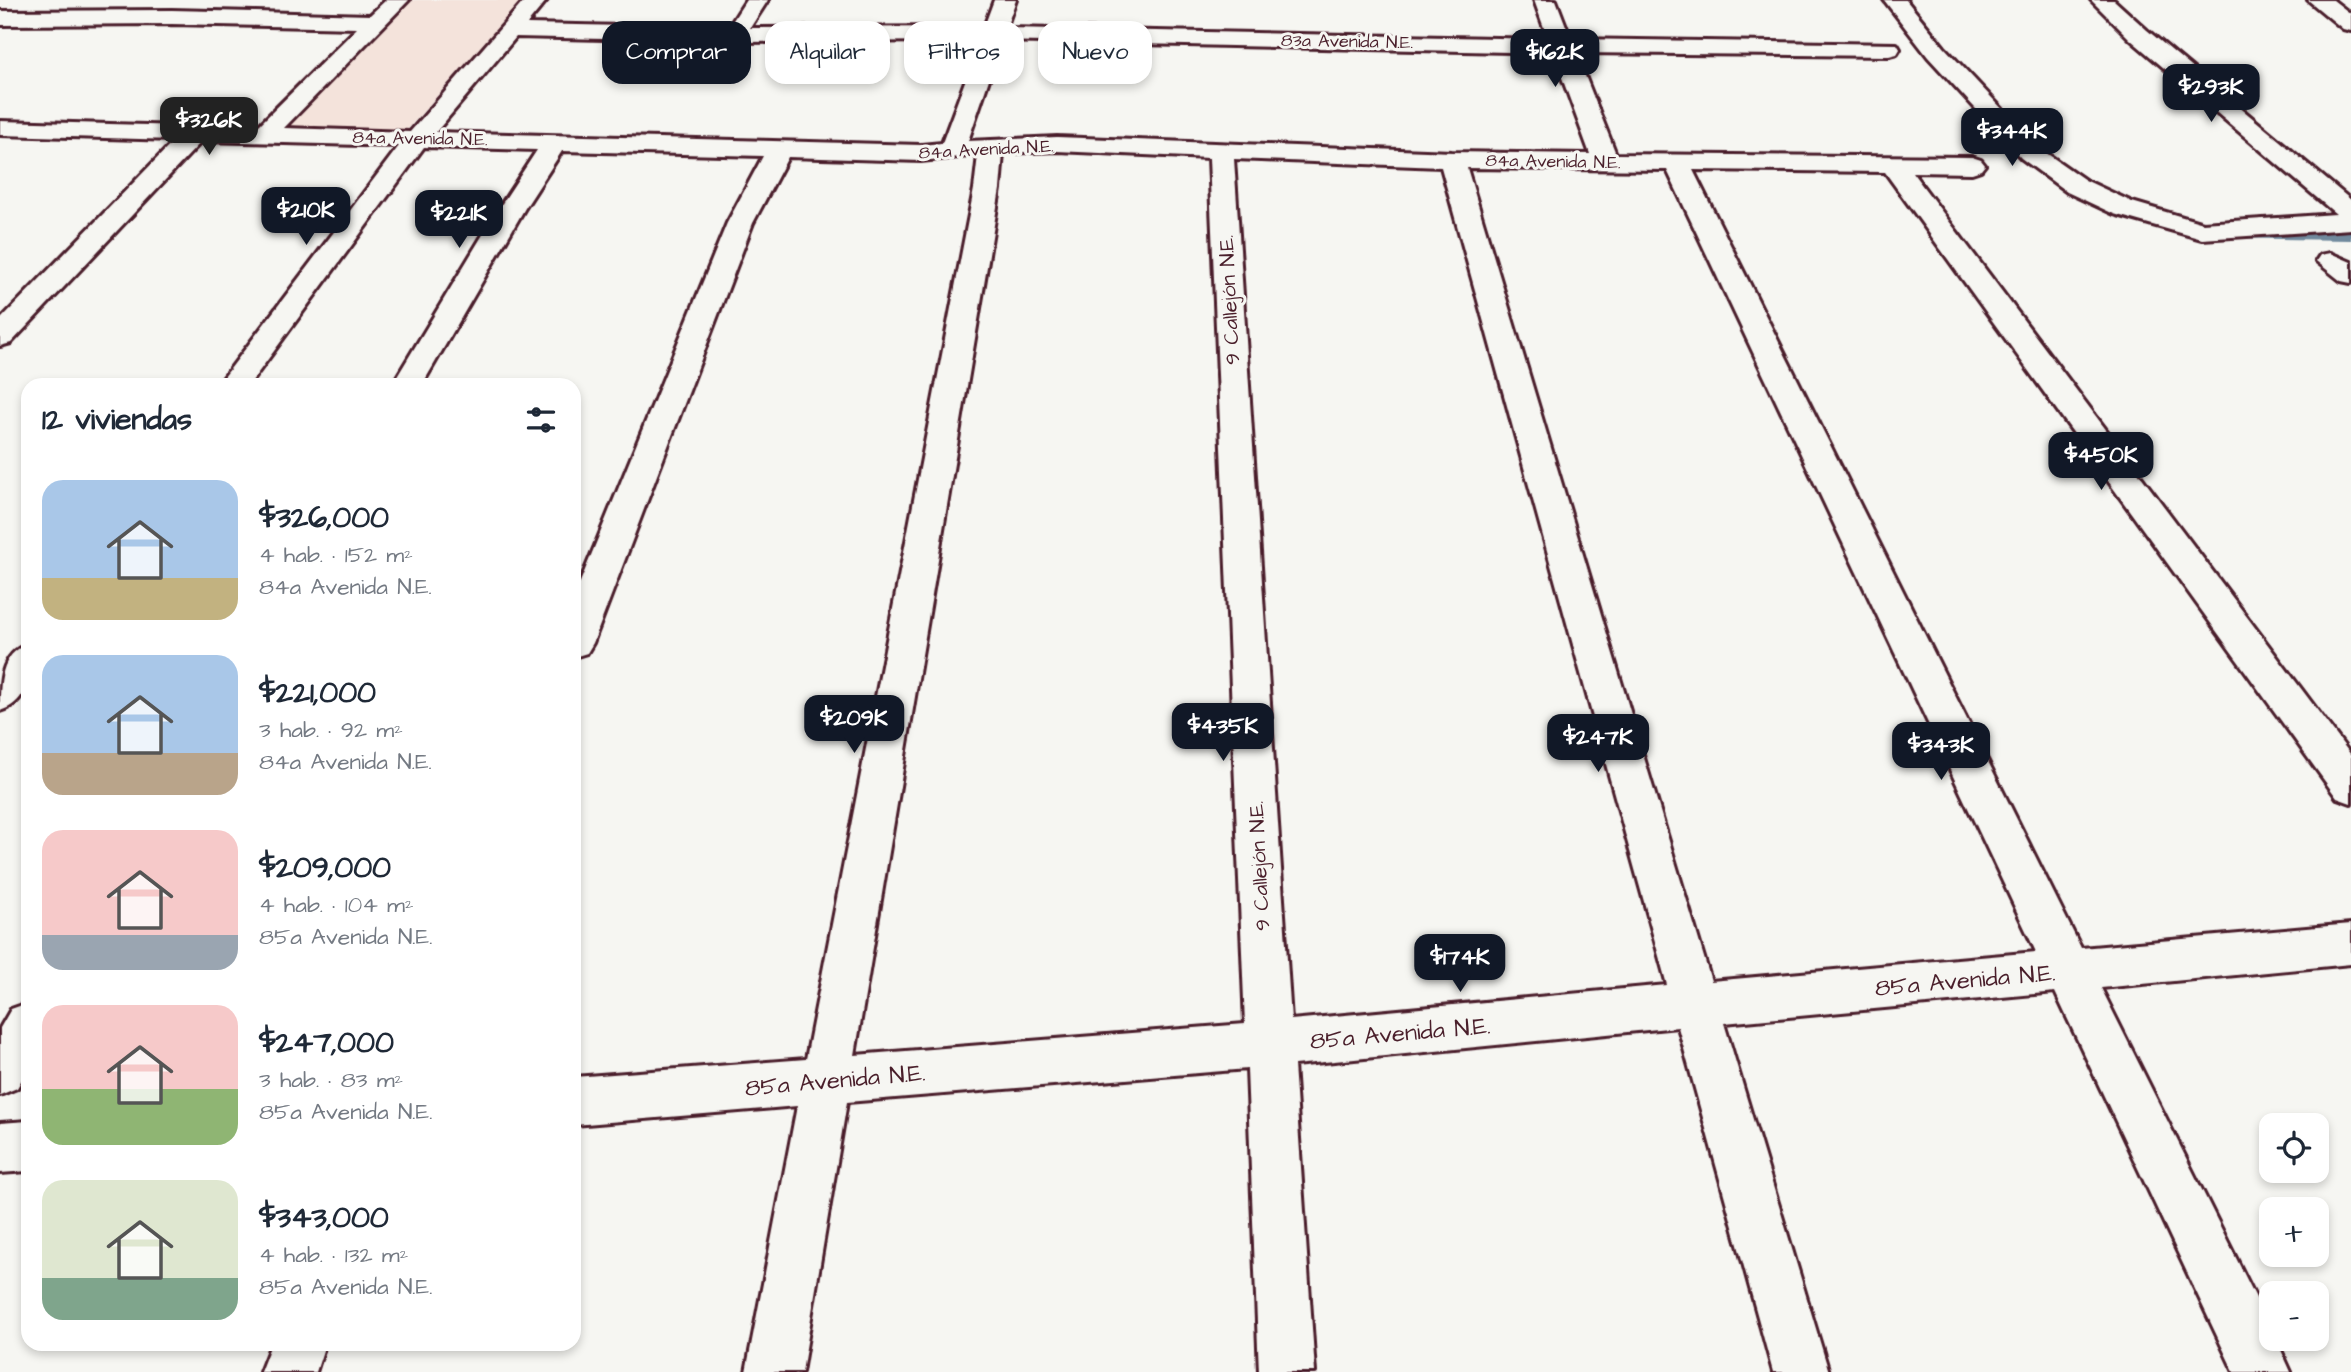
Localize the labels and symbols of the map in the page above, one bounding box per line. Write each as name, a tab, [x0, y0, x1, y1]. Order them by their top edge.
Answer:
street label: 83a Avenida N.E.	[1281, 28, 1413, 55]
pin: $162K	[1506, 29, 1604, 89]
pin: $293K	[2162, 64, 2260, 124]
pin: $326K	[160, 97, 258, 157]
pin: $344K	[1963, 108, 2061, 168]
street label: 84a Avenida N.E.	[352, 125, 488, 152]
street label: 84a Avenida N.E.	[918, 133, 1054, 166]
street label: 84a Avenida N.E.	[1485, 148, 1621, 175]
pin: $210K	[257, 188, 355, 247]
pin: $221K	[410, 190, 508, 250]
street label: 9 Callejón N.E.	[1212, 234, 1247, 366]
pin: $450K	[2052, 433, 2150, 492]
pin: $209K	[805, 696, 903, 755]
pin: $435K	[1174, 704, 1272, 763]
pin: $247K	[1549, 714, 1647, 774]
pin: $343K	[1892, 722, 1990, 782]
street label: 9 Callejón N.E.	[1242, 800, 1277, 932]
pin: $174K	[1411, 934, 1509, 994]
street label: 85a Avenida N.E.	[1873, 956, 2057, 1006]
street label: 85a Avenida N.E.	[1308, 1009, 1492, 1059]
street label: 85a Avenida N.E.	[743, 1056, 927, 1106]

